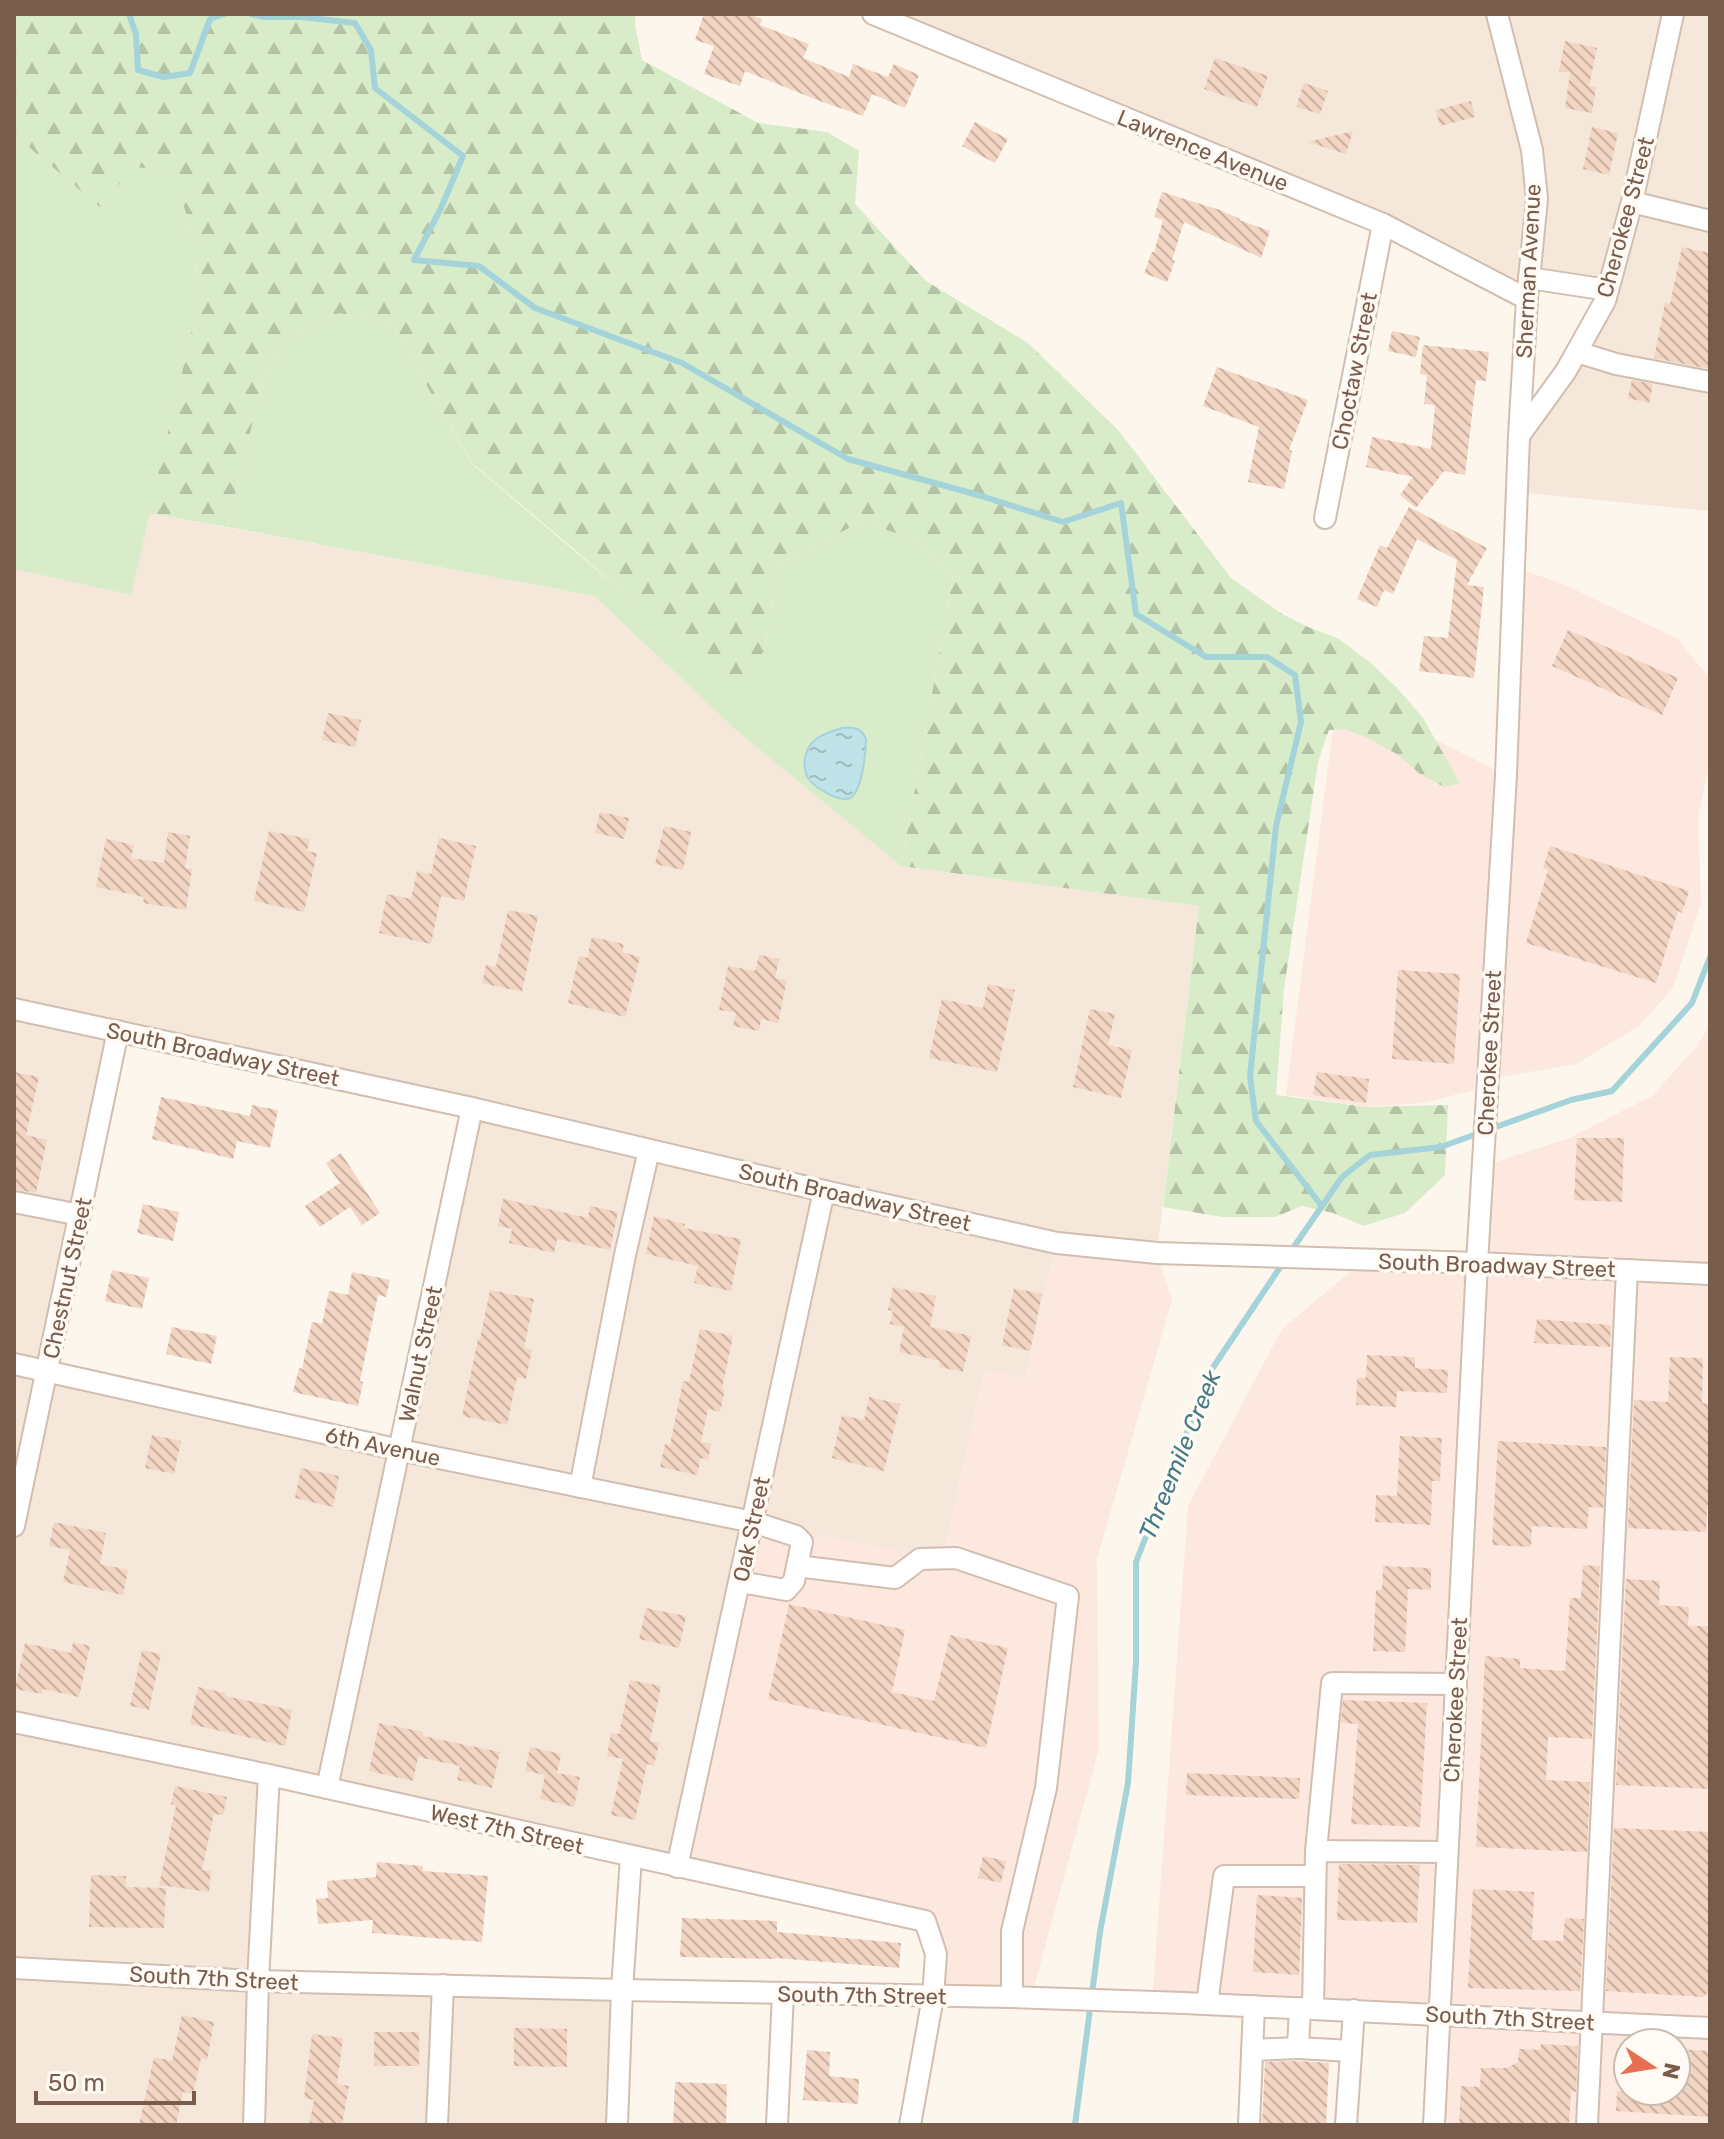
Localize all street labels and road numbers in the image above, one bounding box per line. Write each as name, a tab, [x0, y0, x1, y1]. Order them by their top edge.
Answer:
street label: Lawrence Avenue	[1113, 104, 1292, 197]
street label: Cherokee Street	[1591, 133, 1660, 301]
street label: Sherman Avenue	[1510, 183, 1547, 359]
street label: Choctaw Street	[1326, 290, 1383, 452]
street label: Cherokee Street	[1472, 969, 1507, 1136]
street label: South Broadway Street	[104, 1017, 342, 1092]
street label: South Broadway Street	[736, 1158, 974, 1237]
street label: Chestnut Street	[37, 1195, 98, 1361]
street label: South Broadway Street	[1378, 1248, 1616, 1283]
street label: Walnut Street	[393, 1283, 448, 1425]
street label: 6th Avenue	[323, 1421, 443, 1472]
street label: Oak Street	[727, 1473, 776, 1584]
street label: Cherokee Street	[1438, 1616, 1473, 1783]
street label: West 7th Street	[427, 1799, 587, 1860]
street label: South 7th Street	[129, 1961, 300, 1996]
street label: South 7th Street	[777, 1981, 947, 2010]
street label: South 7th Street	[1425, 2001, 1596, 2036]

